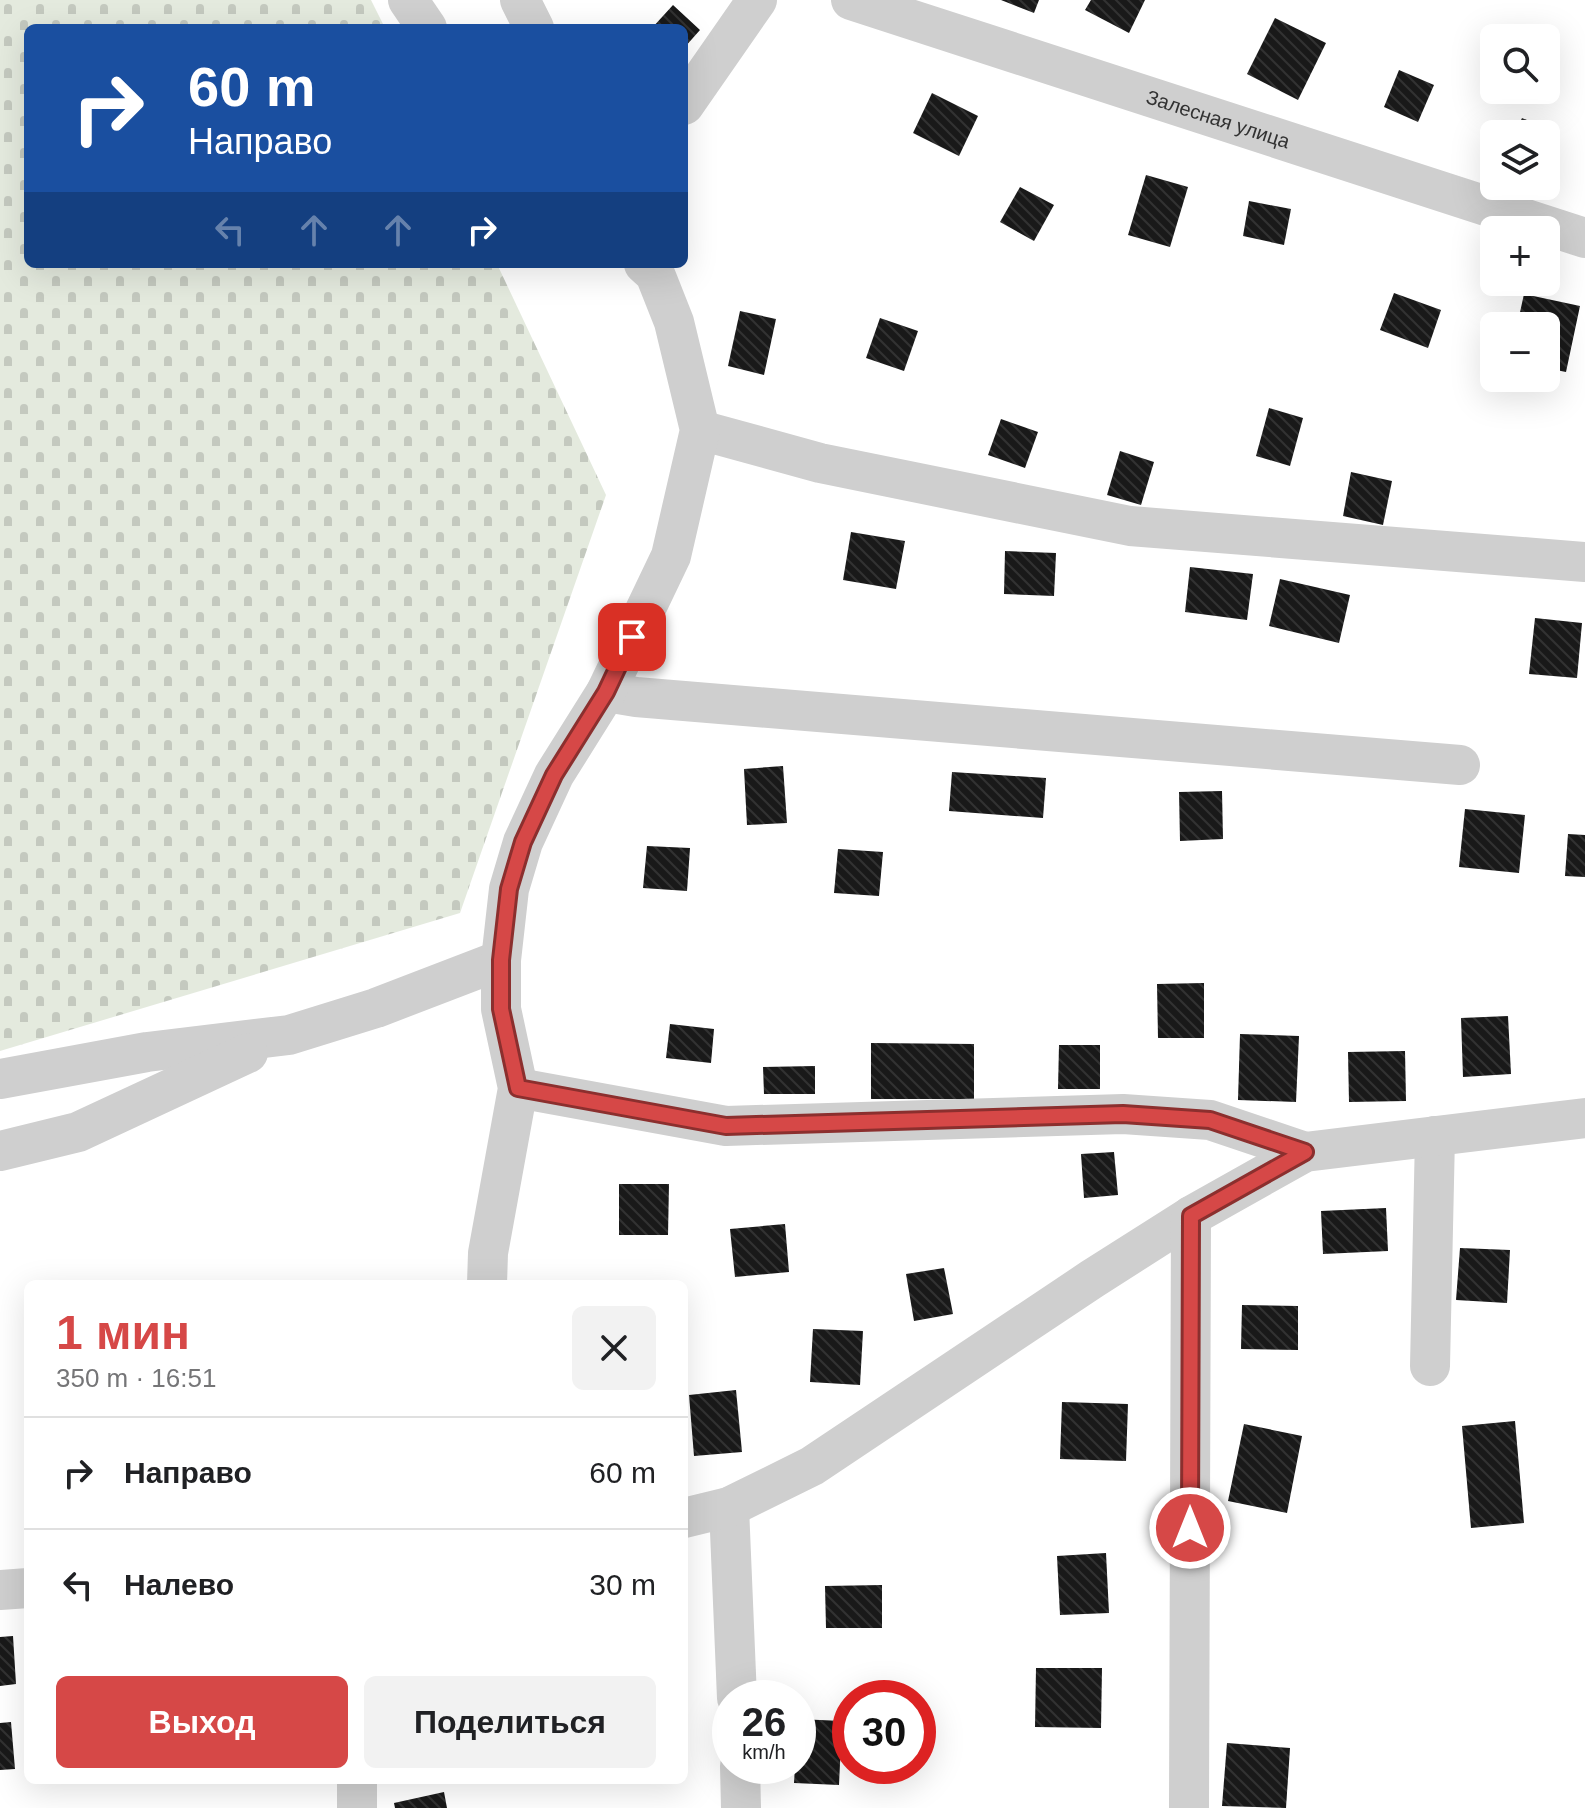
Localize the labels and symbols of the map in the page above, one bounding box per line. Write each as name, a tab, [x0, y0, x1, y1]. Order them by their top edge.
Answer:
street label: Залесная улица	[1144, 86, 1294, 153]
pin	[598, 603, 666, 671]
position arrow	[1148, 1486, 1232, 1570]
speed limit sign: 30	[832, 1680, 936, 1784]

